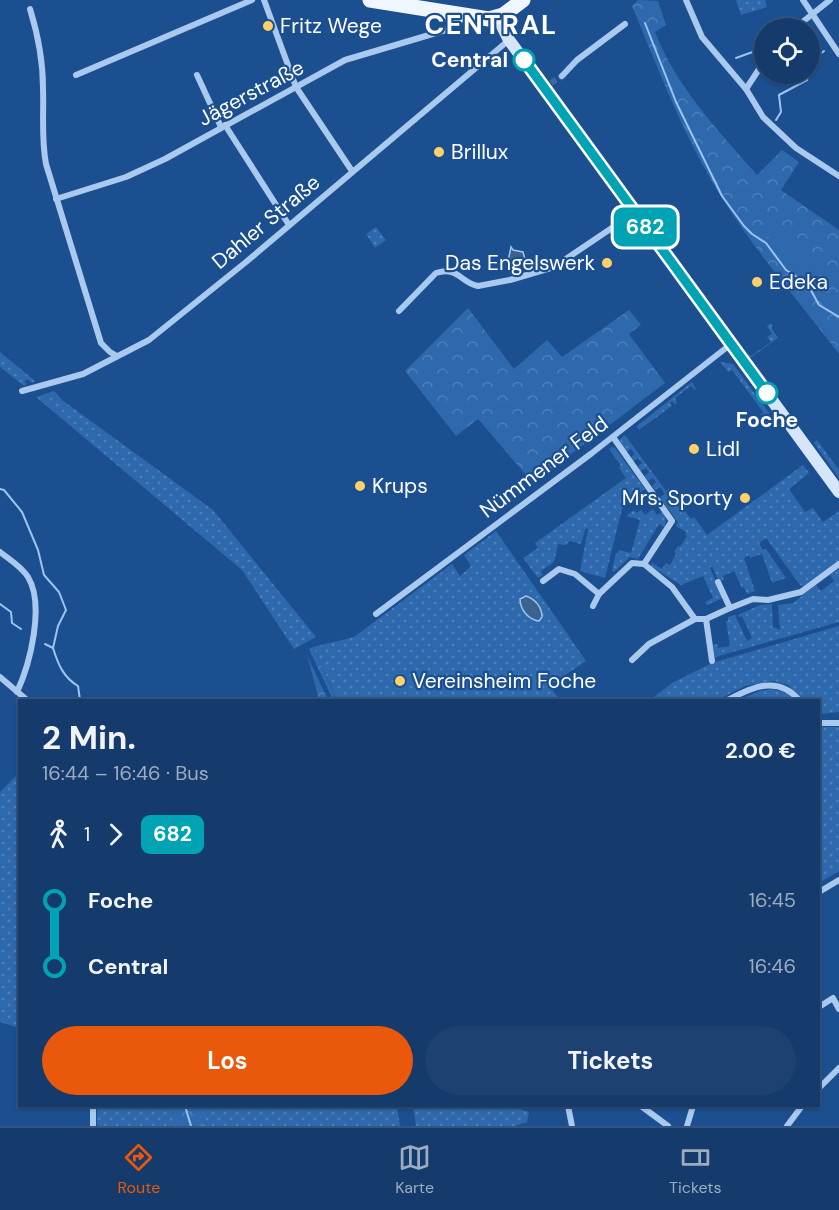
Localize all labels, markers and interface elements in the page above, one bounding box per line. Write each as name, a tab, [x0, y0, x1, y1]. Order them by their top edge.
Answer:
district label: CENTRAL	[424, 7, 558, 42]
place label: Fritz Wege	[280, 12, 382, 40]
map controls	[754, 18, 820, 84]
button: locate	[754, 18, 820, 84]
marker: Fritz Wege	[261, 19, 275, 33]
place label: Central	[431, 46, 508, 74]
marker: Central	[513, 49, 535, 71]
street label: Jägerstraße	[193, 53, 309, 133]
place label: Brillux	[451, 138, 508, 166]
marker: Brillux	[432, 145, 446, 159]
street label: Dahler Straße	[206, 168, 326, 275]
line badge: 682	[610, 208, 680, 246]
text: 682	[626, 213, 664, 241]
place label: Das Engelswerk	[445, 249, 595, 277]
marker: Das Engelswerk	[600, 256, 614, 270]
place label: Edeka	[769, 268, 828, 296]
marker: Edeka	[750, 275, 764, 289]
marker: Foche	[756, 382, 778, 404]
place label: Foche	[736, 406, 798, 434]
street label: Nümmener Feld	[474, 410, 614, 524]
place label: Lidl	[706, 435, 740, 463]
marker: Lidl	[687, 442, 701, 456]
place label: Krups	[372, 472, 428, 500]
marker: Krups	[353, 479, 367, 493]
place label: Mrs. Sporty	[622, 484, 733, 512]
marker: Mrs. Sporty	[738, 491, 752, 505]
place label: Vereinsheim Foche	[412, 667, 596, 695]
marker: Vereinsheim Foche	[393, 674, 407, 688]
text: 2 Min.	[42, 716, 136, 759]
text: 2.00 €	[725, 736, 796, 765]
text: 16:44 – 16:46 · Bus	[42, 760, 209, 786]
icon: walk	[42, 818, 75, 851]
icon: forward	[99, 818, 132, 851]
text: 682	[153, 820, 192, 848]
text: 1	[84, 821, 90, 847]
text: Foche	[88, 886, 153, 915]
text: 16:45	[749, 887, 796, 913]
text: Central	[88, 952, 168, 981]
text: 16:46	[748, 953, 796, 979]
button: Los	[42, 1026, 413, 1095]
button: Tickets	[425, 1026, 796, 1095]
tab: Route	[117, 1141, 160, 1198]
tab: Karte	[395, 1141, 434, 1198]
tab: Tickets	[669, 1141, 722, 1198]

